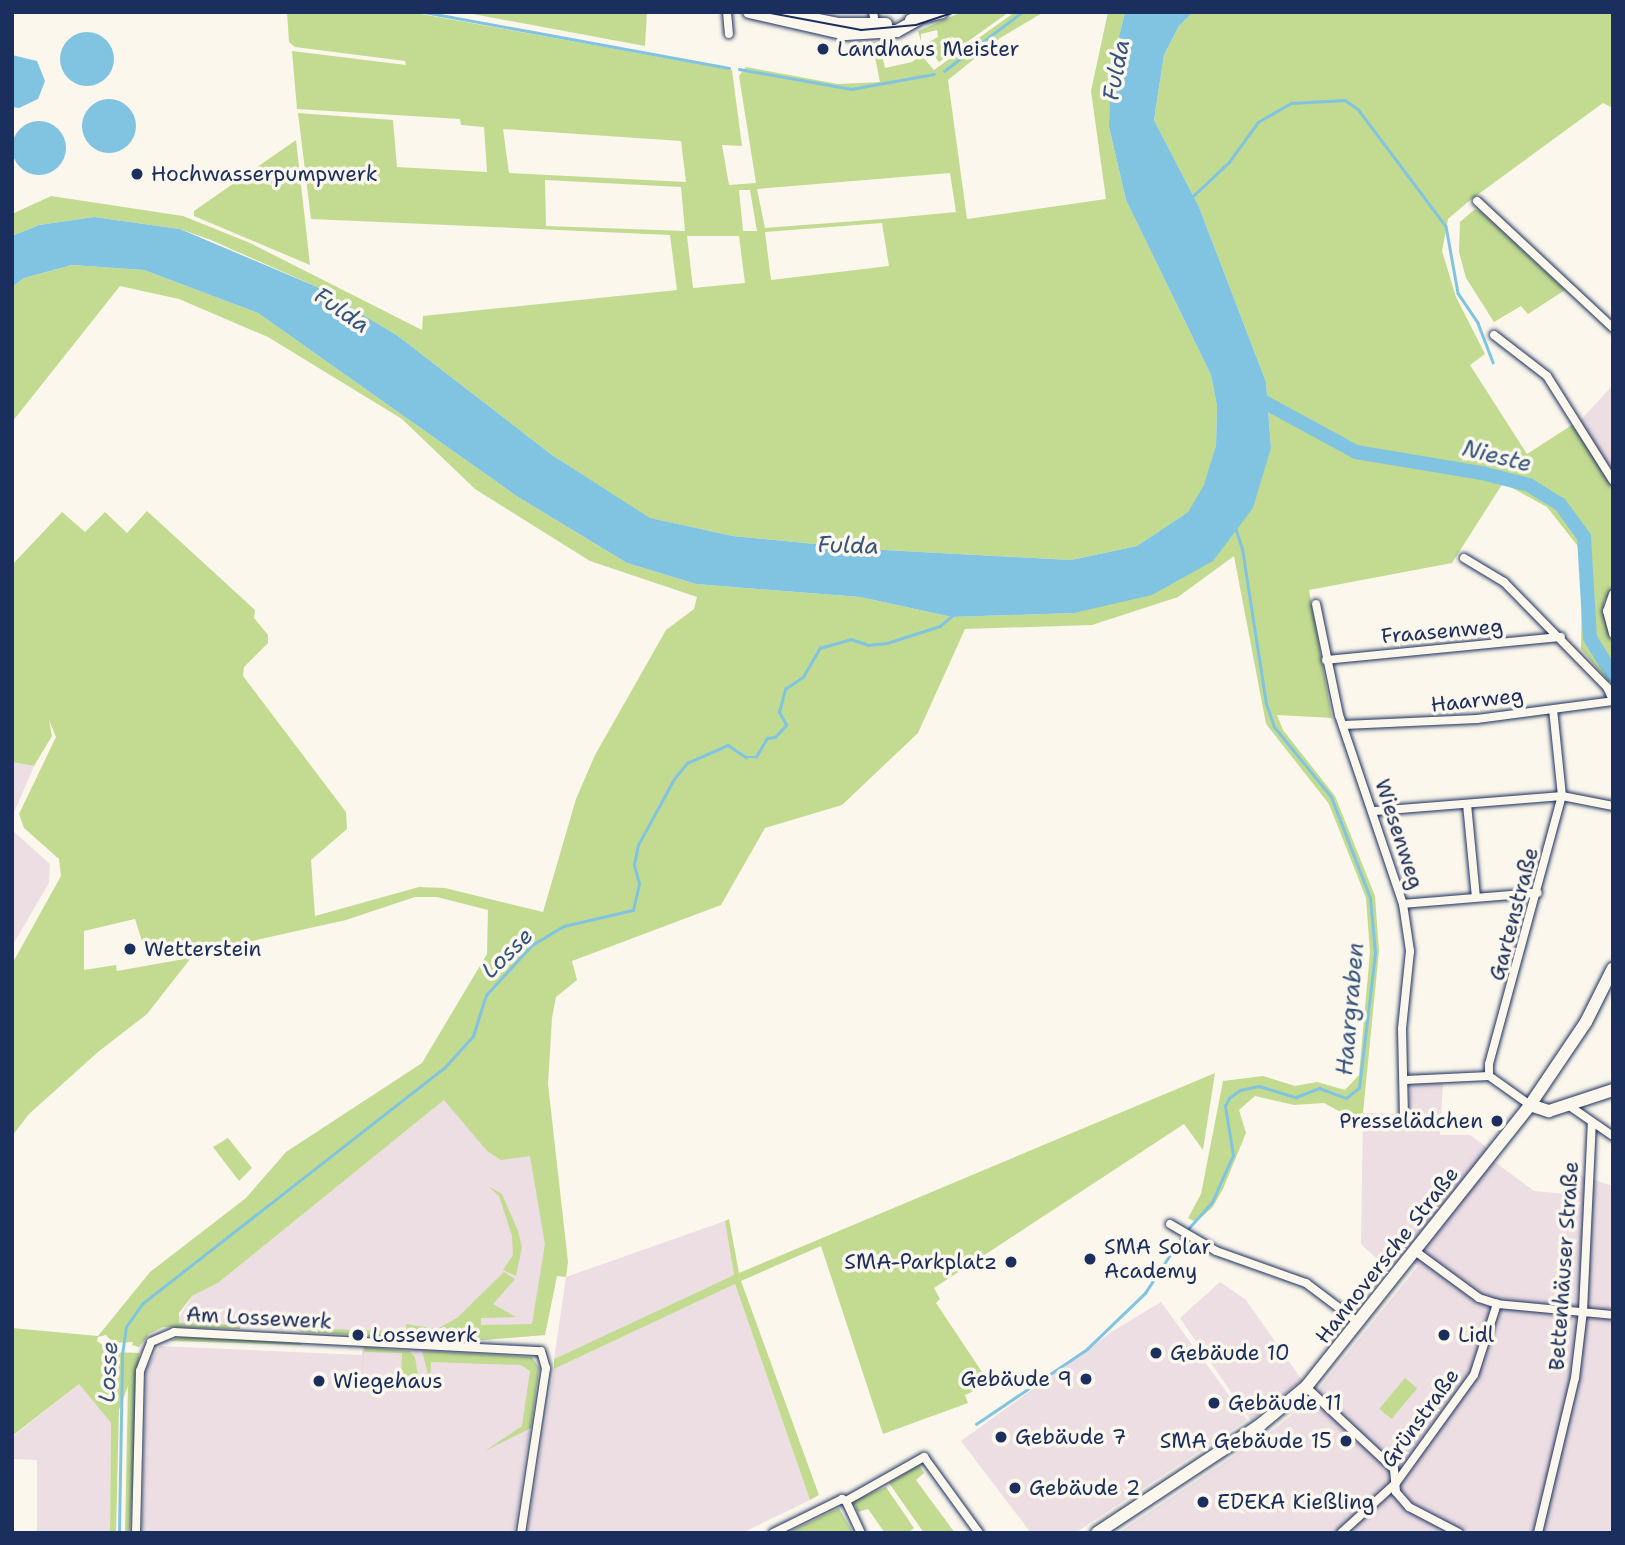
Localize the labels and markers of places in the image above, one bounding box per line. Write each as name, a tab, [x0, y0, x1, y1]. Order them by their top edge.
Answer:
place label: Landhaus Meister	[837, 36, 1020, 62]
marker: Landhaus Meister	[815, 41, 831, 57]
place label: Hochwasserpumpwerk	[151, 161, 378, 187]
marker: Hochwasserpumpwerk	[129, 166, 145, 182]
place label: Wetterstein	[144, 936, 261, 962]
marker: Wetterstein	[122, 941, 138, 957]
place label: Presselädchen	[1339, 1108, 1483, 1134]
marker: Presselädchen	[1489, 1113, 1505, 1129]
place label: SMA Solar Academy	[1104, 1234, 1211, 1284]
place label: SMA-Parkplatz	[844, 1249, 997, 1275]
marker: SMA Solar Academy	[1082, 1251, 1098, 1267]
marker: SMA-Parkplatz	[1003, 1254, 1019, 1270]
place label: Lossewerk	[372, 1322, 478, 1348]
place label: Lidl	[1458, 1322, 1494, 1348]
marker: Lossewerk	[350, 1327, 366, 1343]
marker: Lidl	[1436, 1327, 1452, 1343]
place label: Gebäude 10	[1170, 1340, 1290, 1366]
marker: Gebäude 10	[1148, 1345, 1164, 1361]
place label: Gebäude 9	[960, 1366, 1072, 1392]
place label: Wiegehaus	[333, 1368, 443, 1394]
marker: Gebäude 9	[1078, 1371, 1094, 1387]
marker: Wiegehaus	[311, 1373, 327, 1389]
place label: Gebäude 11	[1228, 1390, 1342, 1416]
marker: Gebäude 11	[1206, 1395, 1222, 1411]
place label: Gebäude 7	[1015, 1424, 1127, 1450]
place label: SMA Gebäude 15	[1160, 1428, 1332, 1454]
marker: Gebäude 7	[993, 1429, 1009, 1445]
marker: SMA Gebäude 15	[1338, 1433, 1354, 1449]
place label: Gebäude 2	[1029, 1475, 1141, 1501]
marker: Gebäude 2	[1007, 1480, 1023, 1496]
place label: EDEKA Kießling	[1217, 1489, 1374, 1515]
marker: EDEKA Kießling	[1195, 1494, 1211, 1510]

